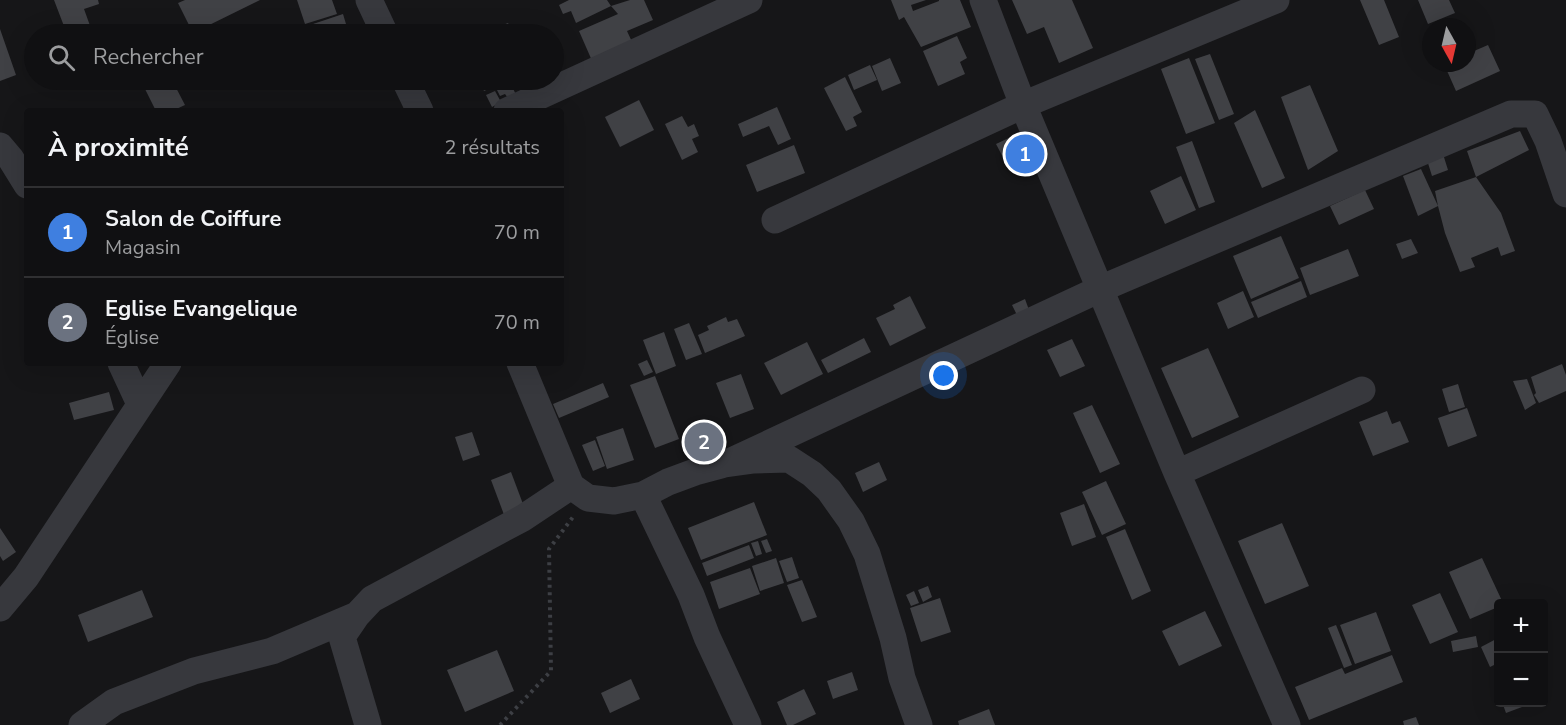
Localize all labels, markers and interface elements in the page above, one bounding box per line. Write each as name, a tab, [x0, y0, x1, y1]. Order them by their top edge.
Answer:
north arrow	[1422, 18, 1476, 72]
search box	[24, 24, 564, 90]
icon: search	[45, 41, 78, 74]
text: Rechercher	[93, 42, 204, 72]
text: À proximité	[48, 130, 189, 165]
pin: 1	[1006, 132, 1044, 176]
text: 2 résultats	[444, 134, 540, 161]
text: Salon de Coiffure	[105, 204, 281, 234]
text: 1	[62, 219, 74, 246]
text: 70 m	[494, 219, 540, 246]
text: Magasin	[105, 234, 181, 261]
text: Eglise Evangelique	[105, 294, 298, 324]
text: 2	[62, 309, 74, 336]
text: 70 m	[494, 309, 540, 336]
text: Église	[105, 324, 159, 351]
your location	[929, 361, 958, 390]
pin: 2	[684, 420, 724, 464]
map controls	[1494, 599, 1548, 707]
button: +	[1494, 599, 1548, 653]
button: −	[1494, 653, 1548, 707]

